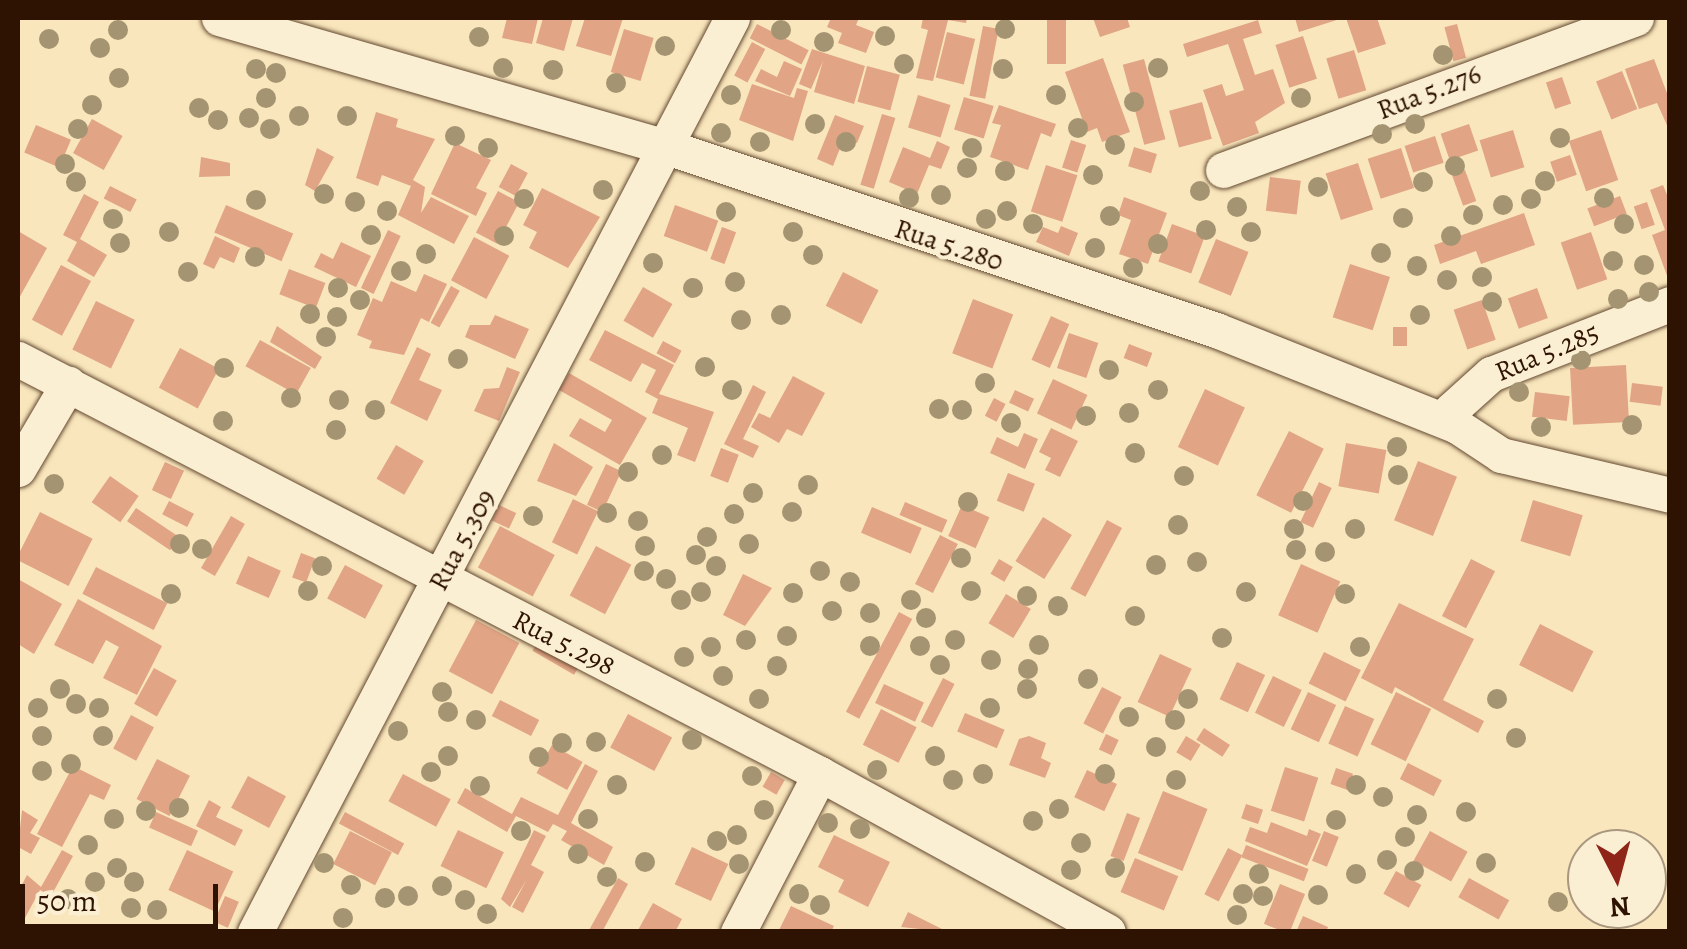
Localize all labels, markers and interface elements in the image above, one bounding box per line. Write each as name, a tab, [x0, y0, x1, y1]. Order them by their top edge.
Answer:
street label: Rua 5.276	[1372, 57, 1486, 127]
street label: Rua 5.280	[890, 212, 1008, 278]
street label: Rua 5.285	[1490, 315, 1604, 389]
street label: Rua 5.309	[421, 484, 503, 596]
street label: Rua 5.298	[507, 603, 621, 683]
north arrow	[1567, 829, 1667, 929]
scale bar	[25, 864, 222, 926]
text: 50 m	[37, 881, 97, 921]
text: N	[1608, 887, 1632, 927]

